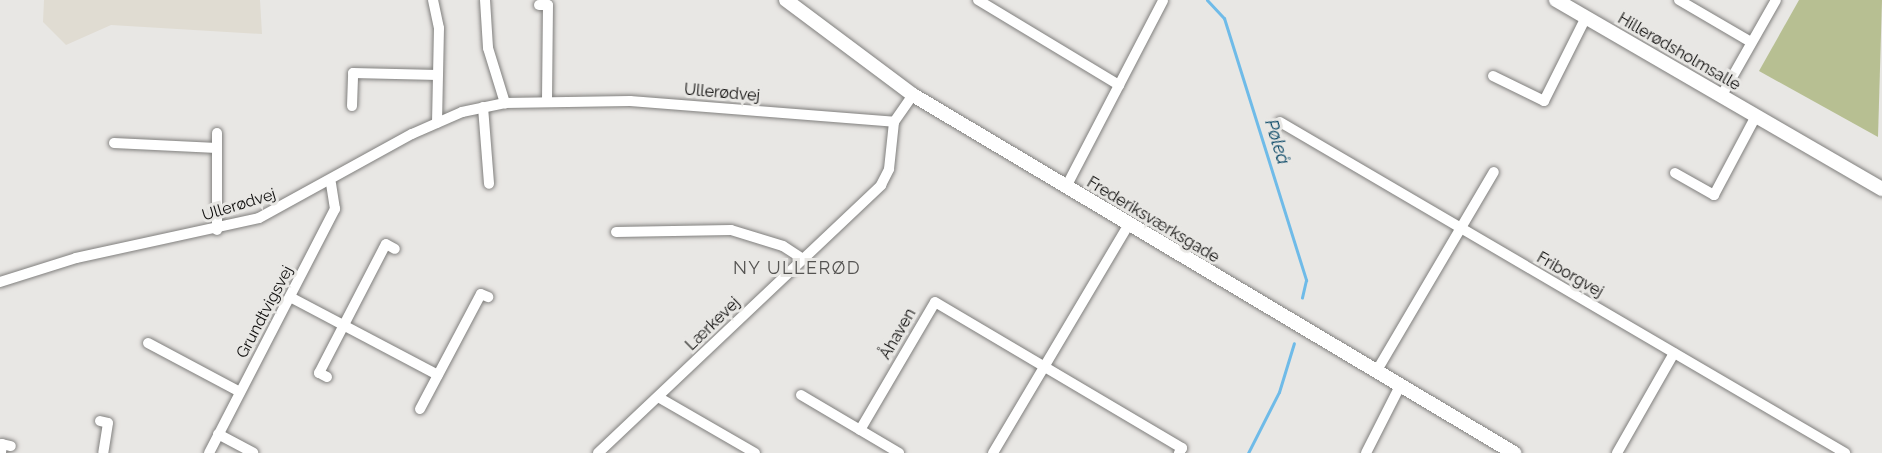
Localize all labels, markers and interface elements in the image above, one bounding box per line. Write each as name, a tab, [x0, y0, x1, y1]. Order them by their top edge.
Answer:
street label: Hillerødsholmsalle	[1614, 9, 1744, 95]
street label: Ullerødvej	[683, 80, 761, 106]
water label: Pøleå	[1260, 117, 1294, 167]
street label: Frederiksværksgade	[1083, 173, 1223, 267]
street label: Ullerødvej	[200, 185, 278, 225]
street label: Friborgvej	[1533, 248, 1607, 302]
district label: NY ULLERØD	[733, 257, 861, 279]
street label: Grundtvigsvej	[233, 263, 297, 361]
street label: Lærkevej	[682, 293, 744, 355]
street label: Åhaven	[876, 305, 920, 363]

